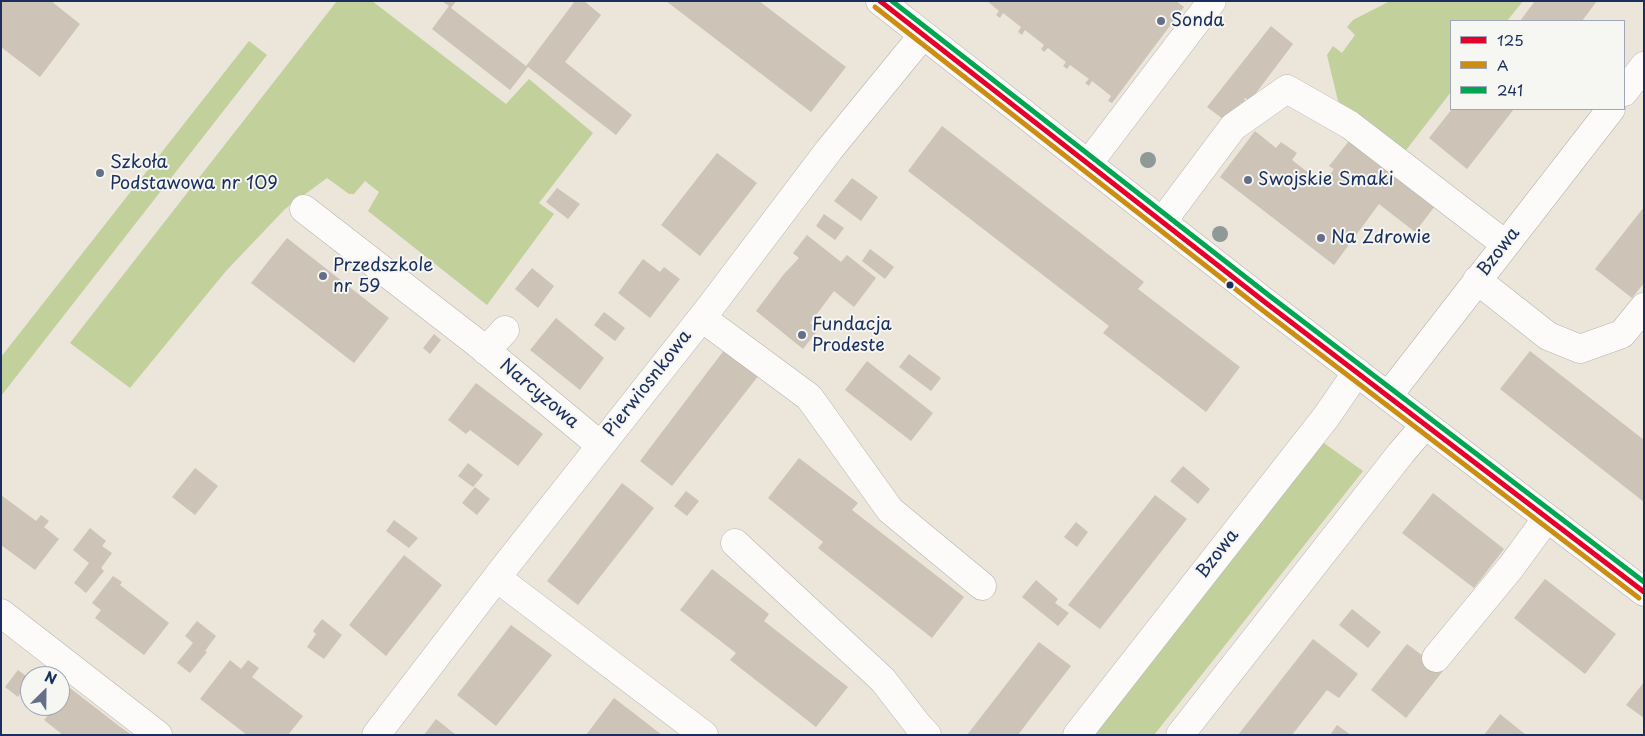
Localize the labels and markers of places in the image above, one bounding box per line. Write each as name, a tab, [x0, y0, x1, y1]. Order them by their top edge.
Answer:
place label: Sonda	[1171, 10, 1224, 32]
marker: Sonda	[1155, 15, 1167, 27]
place label: Szkoła Podstawowa nr 109	[110, 152, 278, 194]
marker: Szkoła Podstawowa nr 109	[94, 167, 106, 179]
place label: Swojskie Smaki	[1258, 169, 1394, 191]
marker: Swojskie Smaki	[1242, 174, 1254, 186]
place label: Na Zdrowie	[1331, 227, 1431, 249]
marker: Na Zdrowie	[1315, 232, 1327, 244]
place label: Przedszkole nr 59	[333, 255, 433, 298]
marker: Przedszkole nr 59	[317, 270, 329, 282]
unlabelled marker	[1225, 280, 1235, 290]
place label: Fundacja Prodeste	[812, 314, 892, 356]
marker: Fundacja Prodeste	[796, 329, 808, 341]

